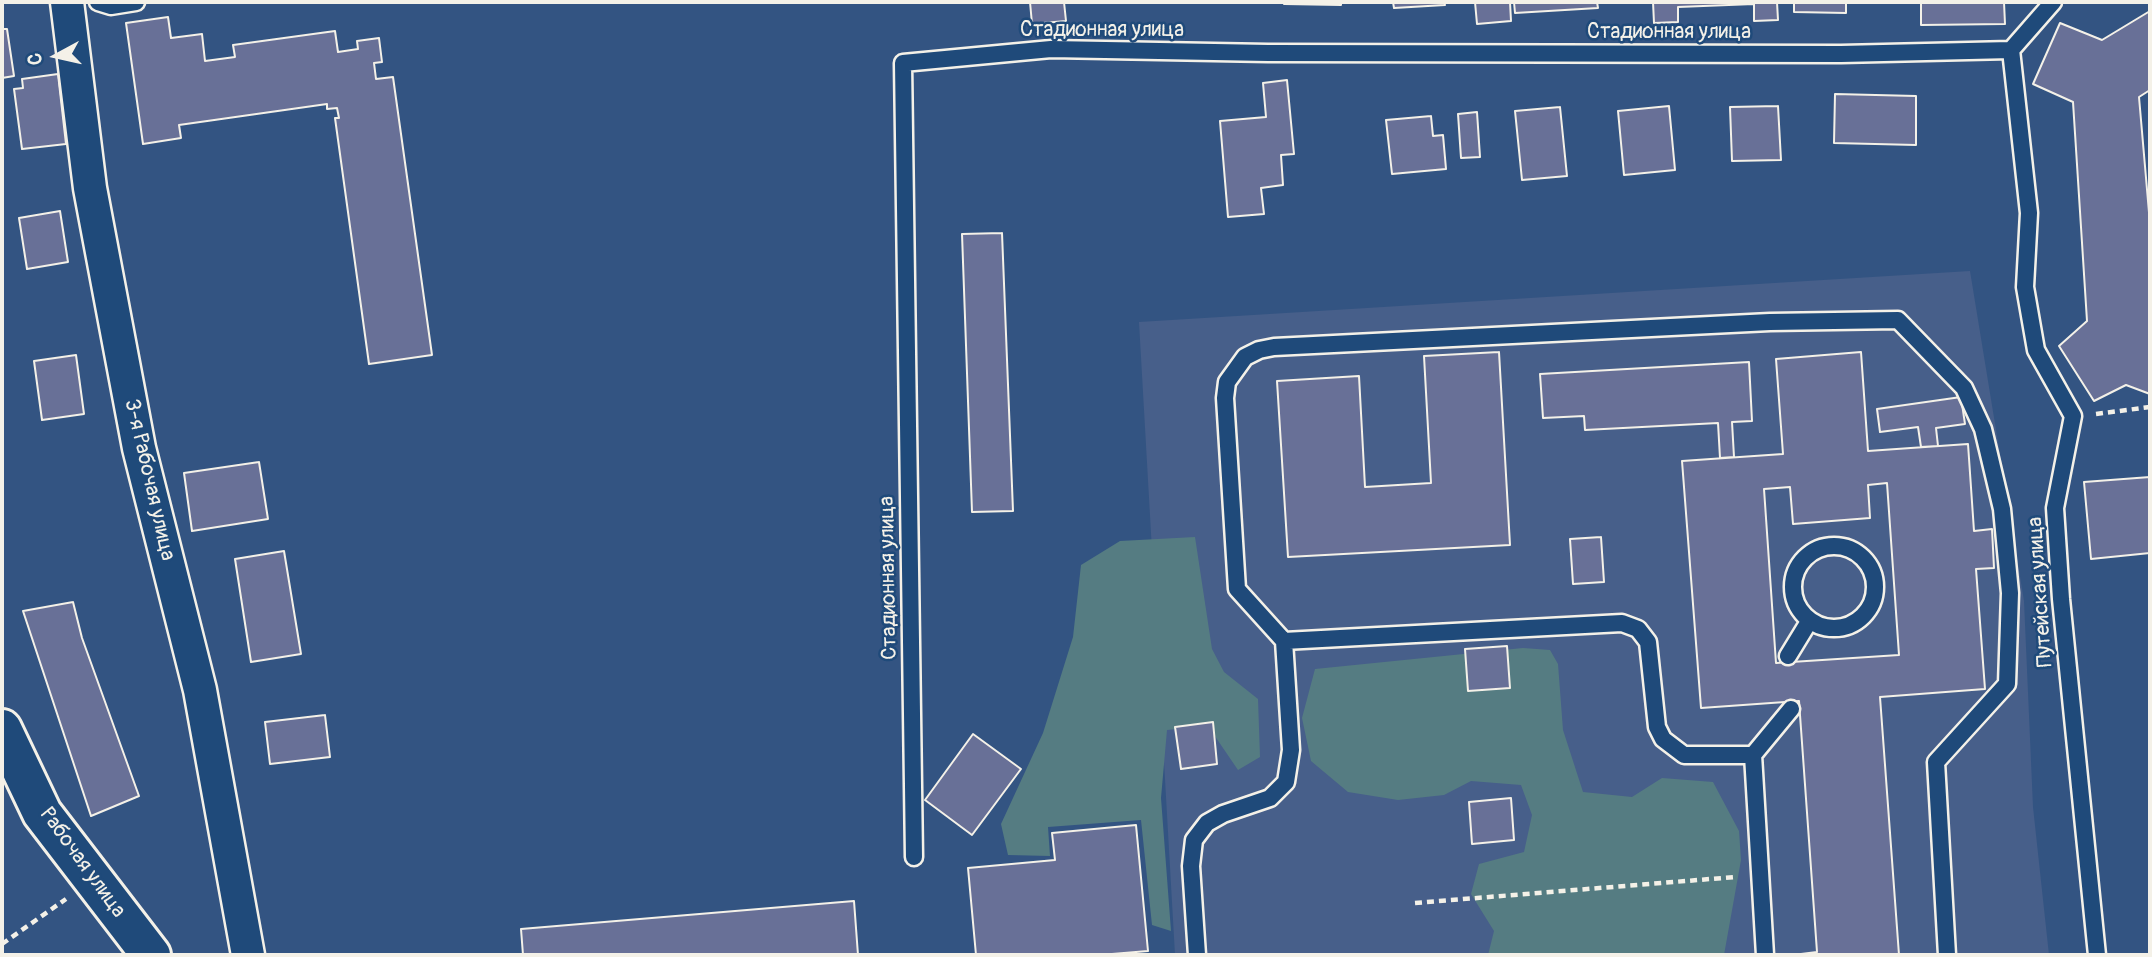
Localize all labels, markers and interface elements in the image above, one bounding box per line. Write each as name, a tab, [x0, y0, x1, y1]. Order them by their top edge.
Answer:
street label: Стадионная улица	[1020, 18, 1184, 44]
street label: Стадионная улица	[1587, 20, 1751, 46]
north arrow	[21, 21, 91, 91]
text: С	[23, 51, 48, 66]
street label: 3-я Рабочая улица	[118, 397, 180, 563]
street label: Стадионная улица	[875, 496, 903, 660]
street label: Путейская улица	[2023, 516, 2059, 668]
street label: Рабочая улица	[34, 803, 130, 923]

